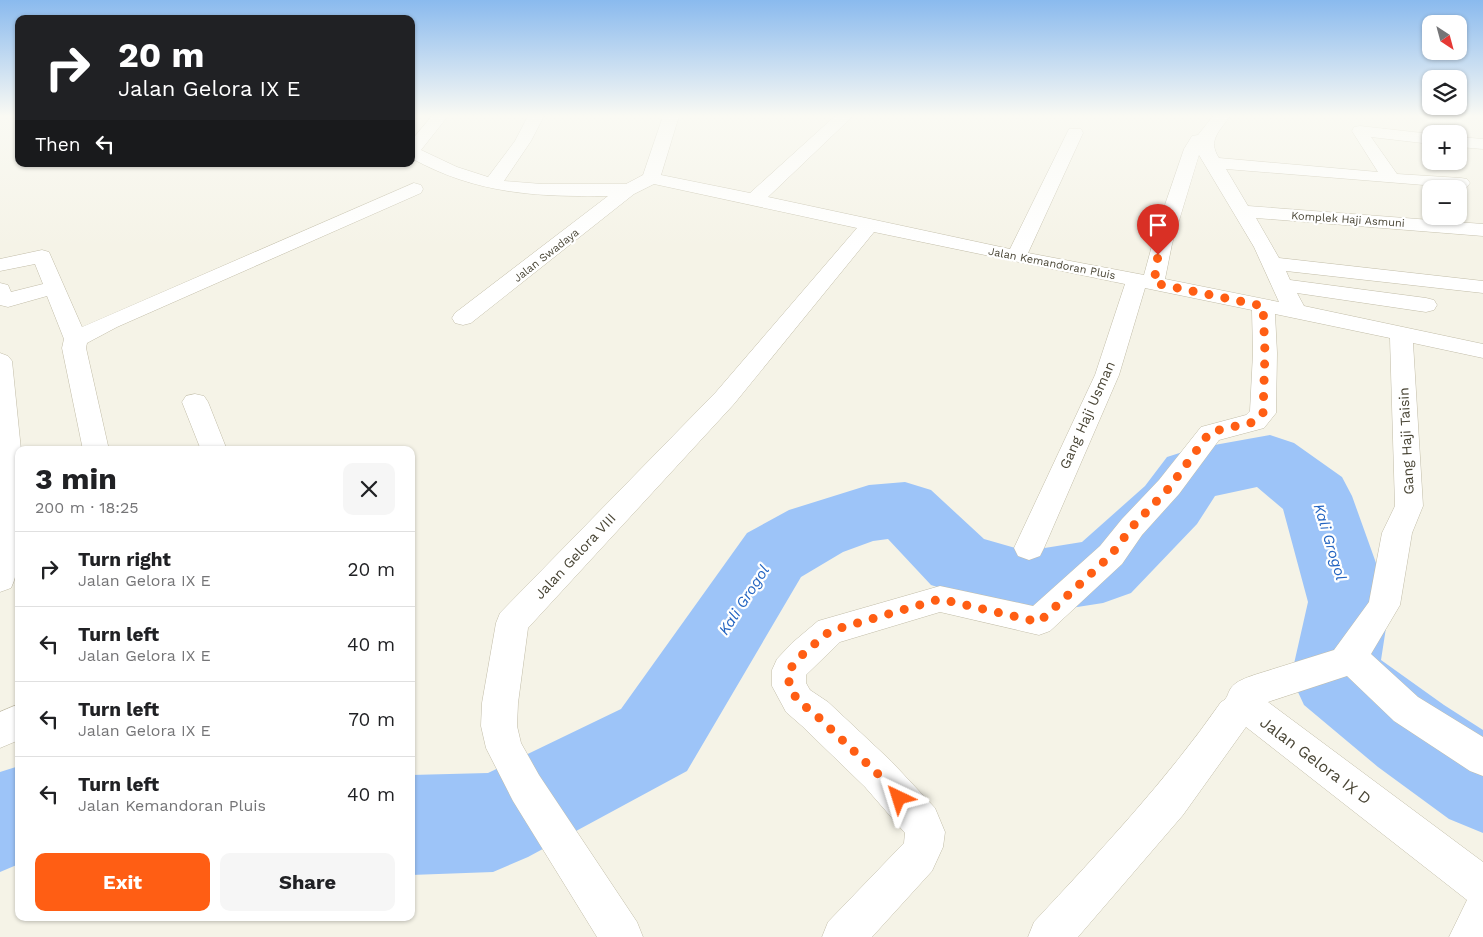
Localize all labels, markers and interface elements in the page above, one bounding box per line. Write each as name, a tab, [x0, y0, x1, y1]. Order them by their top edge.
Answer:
north arrow	[1422, 15, 1468, 60]
map controls	[1422, 15, 1467, 225]
text: 20 m	[118, 34, 204, 76]
icon: right	[35, 35, 100, 100]
button: layers	[1422, 70, 1467, 115]
text: Jalan Gelora IX E	[118, 76, 301, 101]
button: +	[1422, 125, 1467, 170]
icon: left	[91, 130, 119, 158]
text: Then	[35, 133, 81, 156]
button: −	[1422, 180, 1467, 225]
pin	[1137, 204, 1179, 255]
street label: Komplek Haji Asmuni	[1291, 209, 1405, 230]
icon: arrive	[1144, 211, 1172, 239]
street label: Jalan Swadaya	[511, 226, 582, 285]
street label: Jalan Kemandoran Pluis	[987, 245, 1117, 282]
street label: Gang Haji Usman	[1056, 359, 1118, 471]
street label: Gang Haji Taisin	[1395, 387, 1417, 495]
text: 3 min	[35, 461, 117, 496]
button: close	[343, 463, 395, 515]
text: 200 m · 18:25	[35, 498, 139, 517]
water label: Kali Grogol	[1310, 501, 1350, 583]
street label: Jalan Gelora VIII	[531, 510, 619, 602]
text: Turn right	[78, 548, 171, 571]
icon: right	[35, 555, 63, 583]
text: 20 m	[348, 558, 395, 581]
water label: Kali Grogol	[715, 561, 773, 638]
text: Jalan Gelora IX E	[78, 571, 211, 590]
text: Turn left	[78, 623, 159, 646]
icon: left	[35, 630, 63, 658]
text: 40 m	[347, 633, 395, 656]
text: Jalan Gelora IX E	[78, 646, 211, 665]
text: Turn left	[78, 698, 159, 721]
icon: left	[35, 705, 63, 733]
text: 70 m	[348, 708, 395, 731]
street label: Jalan Gelora IX D	[1256, 712, 1375, 808]
text: Jalan Gelora IX E	[78, 721, 211, 740]
position arrow	[872, 771, 924, 823]
text: Turn left	[78, 773, 159, 796]
icon: left	[35, 780, 63, 808]
text: 40 m	[347, 783, 395, 806]
text: Jalan Kemandoran Pluis	[78, 796, 266, 815]
button: Exit	[35, 853, 210, 911]
button: Share	[220, 853, 395, 911]

